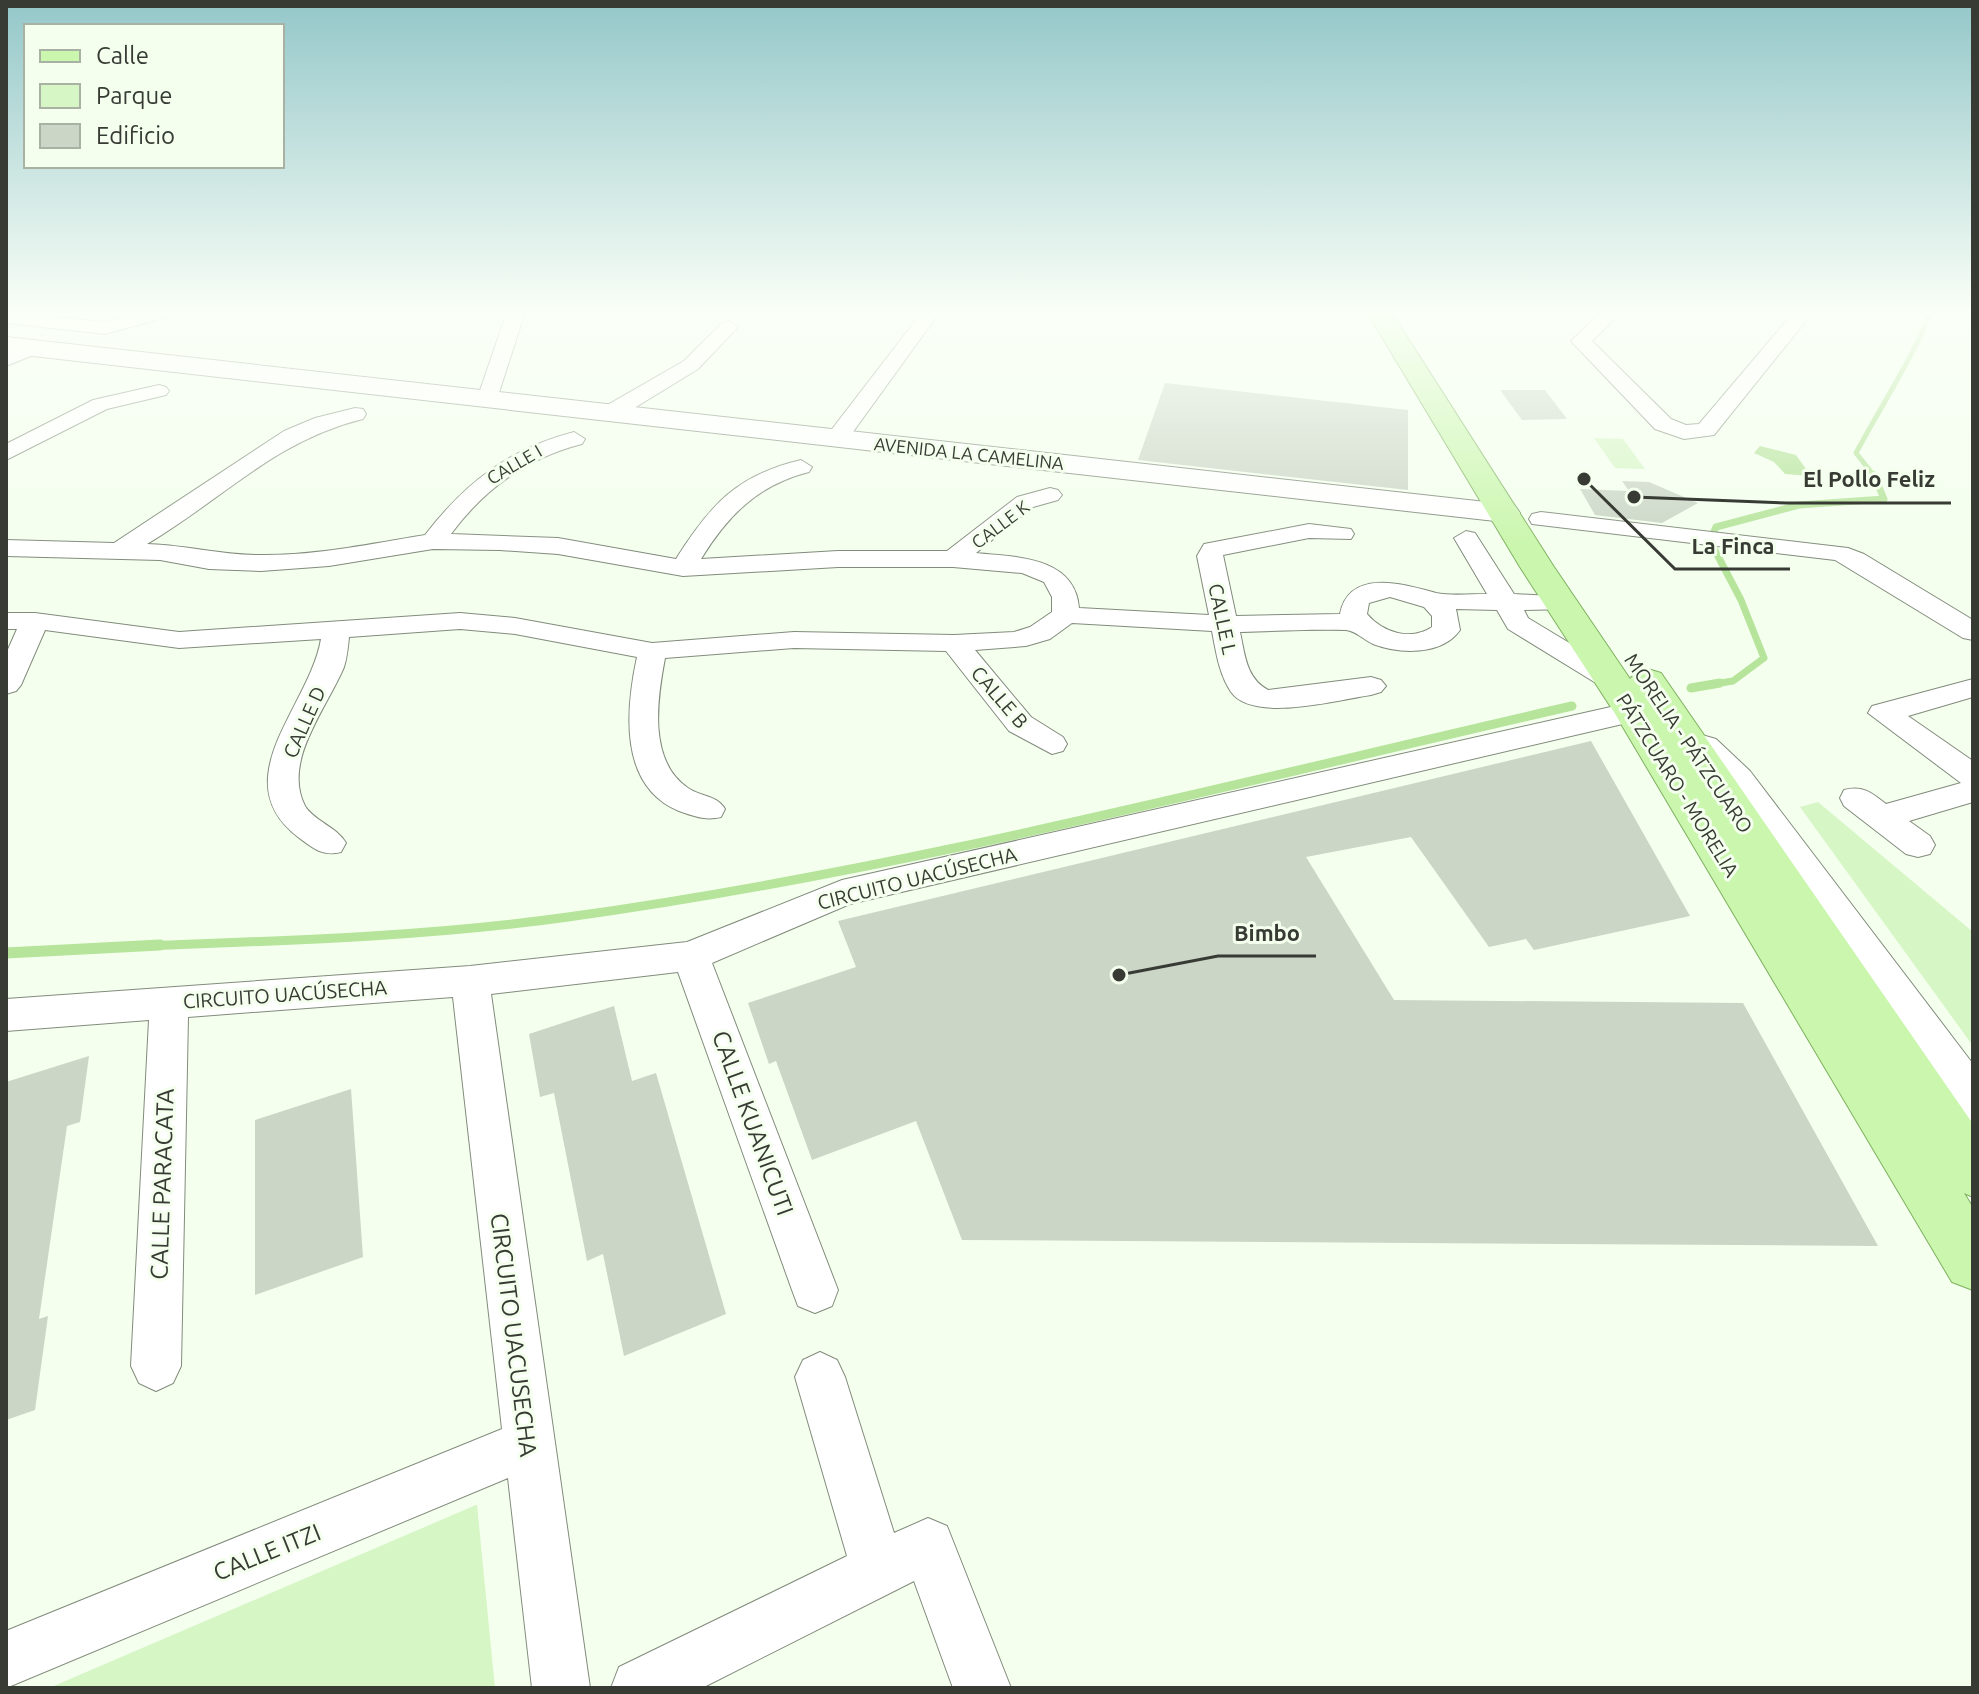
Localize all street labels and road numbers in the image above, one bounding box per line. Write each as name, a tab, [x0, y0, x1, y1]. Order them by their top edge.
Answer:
street label: AVENIDA LA CAMELINA	[873, 433, 1065, 473]
street label: CALLE I	[483, 440, 545, 488]
street label: CALLE K	[967, 496, 1033, 552]
street label: CALLE L	[1204, 581, 1242, 657]
street label: MORELIA - PÁTZCUARO	[1620, 649, 1758, 837]
street label: CALLE B	[967, 661, 1033, 733]
street label: CALLE D	[278, 683, 330, 761]
street label: PÁTZCUARO - MORELIA	[1612, 689, 1744, 881]
street label: CIRCUITO UACÚSECHA	[815, 842, 1019, 914]
street label: CIRCUITO UACÚSECHA	[182, 975, 388, 1013]
street label: CALLE KUANICUTI	[707, 1027, 799, 1219]
street label: CALLE PARACATA	[145, 1088, 179, 1280]
street label: CIRCUITO UACUSECHA	[486, 1212, 542, 1459]
street label: CALLE ITZI	[209, 1518, 325, 1586]

